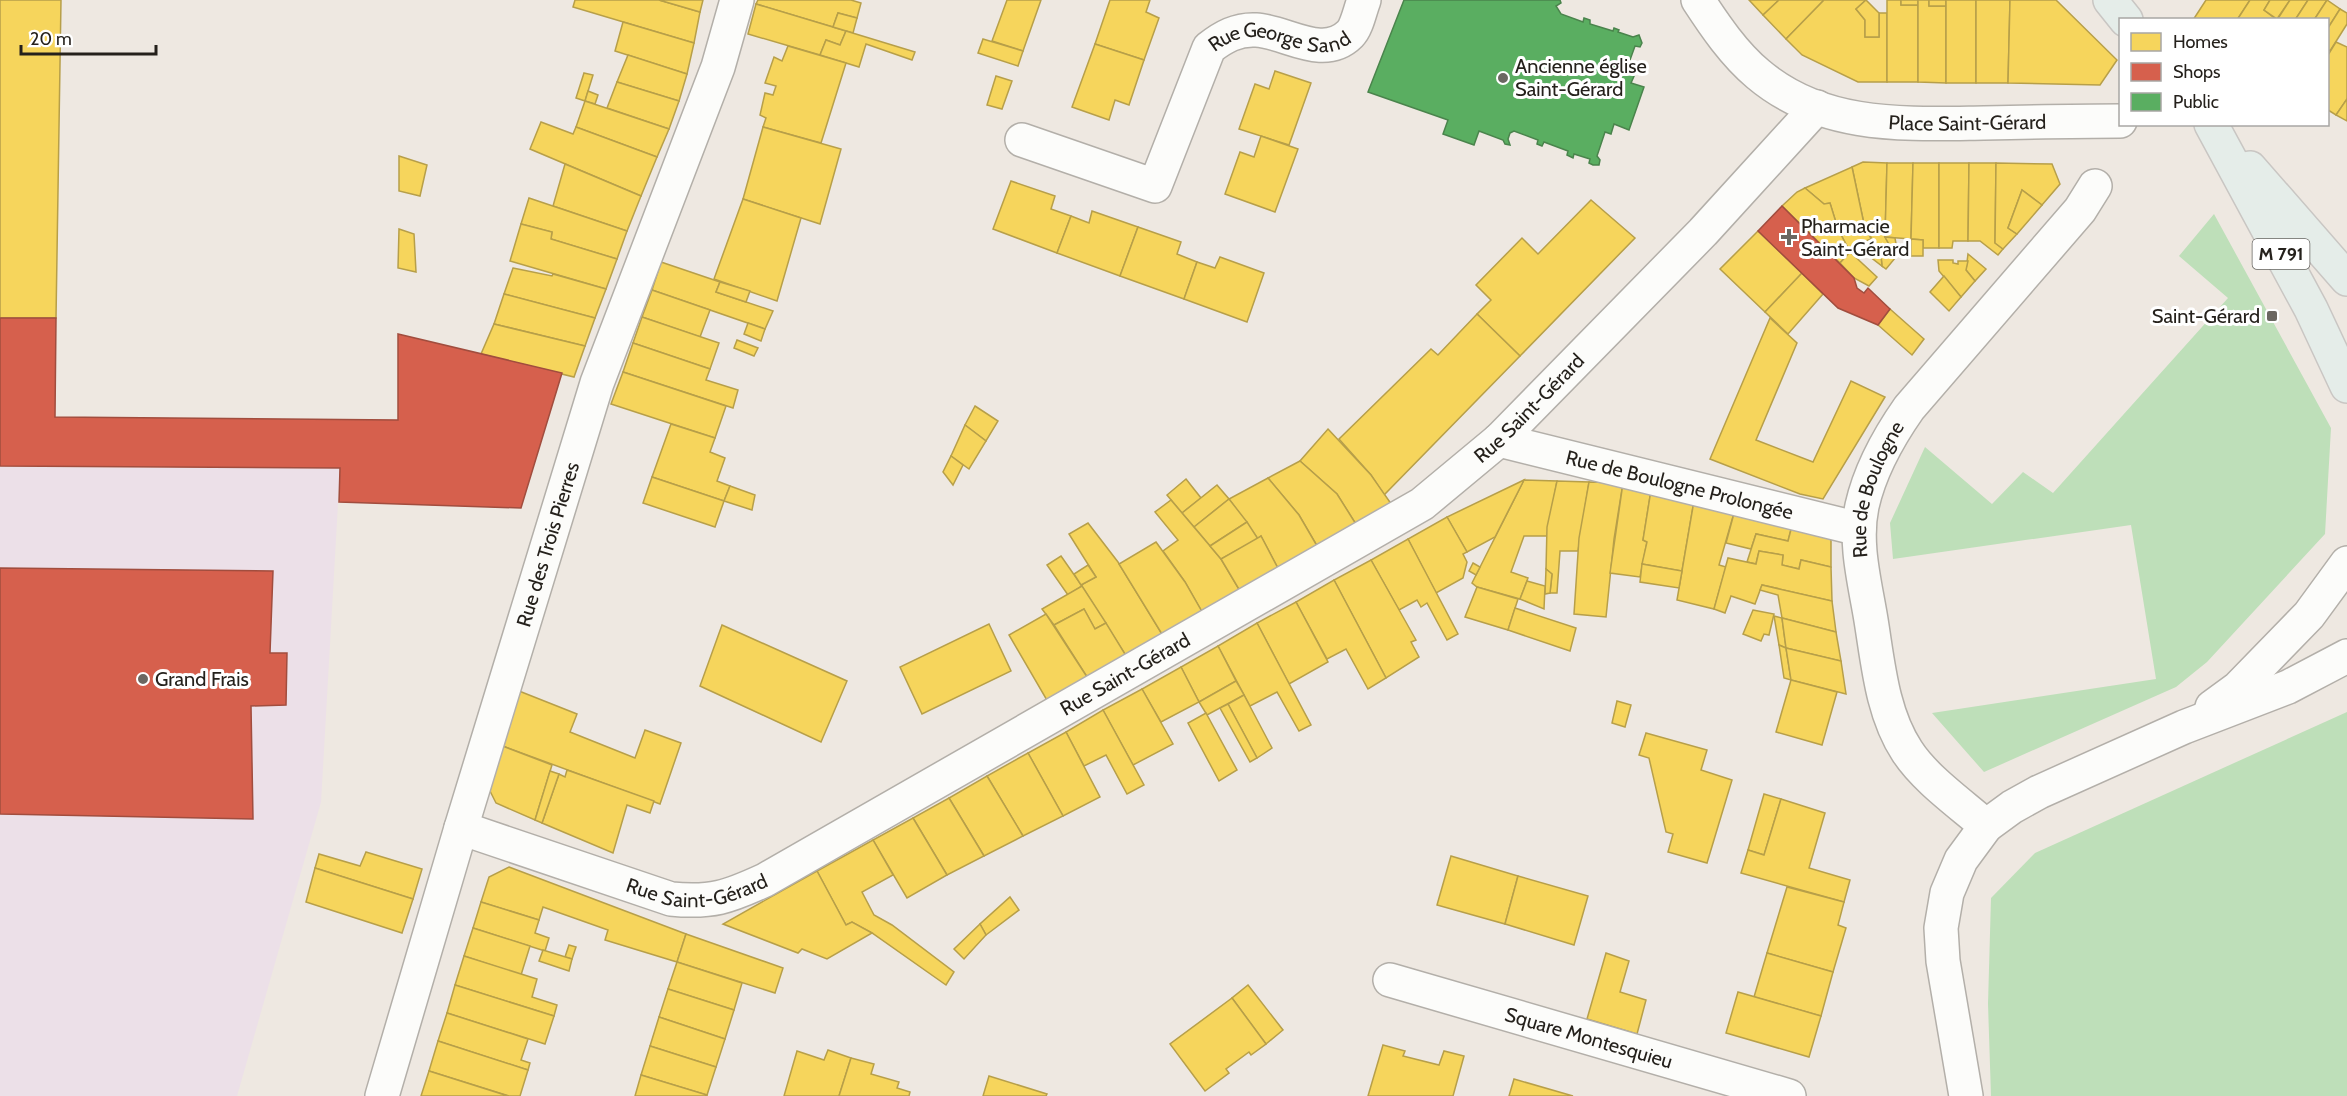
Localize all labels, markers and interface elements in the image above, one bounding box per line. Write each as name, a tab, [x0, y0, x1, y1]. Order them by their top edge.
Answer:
scale bar	[21, 18, 156, 56]
street label: Rue George Sand	[1204, 18, 1355, 57]
legend	[2119, 18, 2329, 126]
text: 20 m	[30, 28, 72, 50]
text: Homes	[2173, 31, 2228, 53]
place label: Ancienne église Saint-Gérard	[1515, 54, 1647, 101]
text: Shops	[2173, 61, 2221, 83]
marker: Ancienne église Saint-Gérard	[1496, 71, 1510, 85]
text: Public	[2173, 91, 2219, 113]
street label: Place Saint-Gérard	[1888, 110, 2046, 136]
place label: Pharmacie Saint-Gérard	[1801, 214, 1909, 261]
marker: Pharmacie Saint-Gérard	[1782, 230, 1796, 244]
road number: M 791	[2252, 239, 2310, 269]
place label: Saint-Gérard	[2152, 304, 2260, 328]
marker: Saint-Gérard	[2265, 309, 2279, 323]
street label: Rue Saint-Gérard	[1469, 348, 1589, 468]
street label: Rue de Boulogne	[1847, 417, 1909, 559]
street label: Rue de Boulogne Prolongée	[1563, 445, 1796, 524]
street label: Rue des Trois Pierres	[511, 459, 584, 630]
street label: Rue Saint-Gérard	[1056, 627, 1194, 721]
place label: Grand Frais	[155, 667, 249, 691]
marker: Grand Frais	[136, 672, 150, 686]
street label: Rue Saint-Gérard	[623, 869, 771, 912]
street label: Square Montesquieu	[1502, 1002, 1675, 1074]

